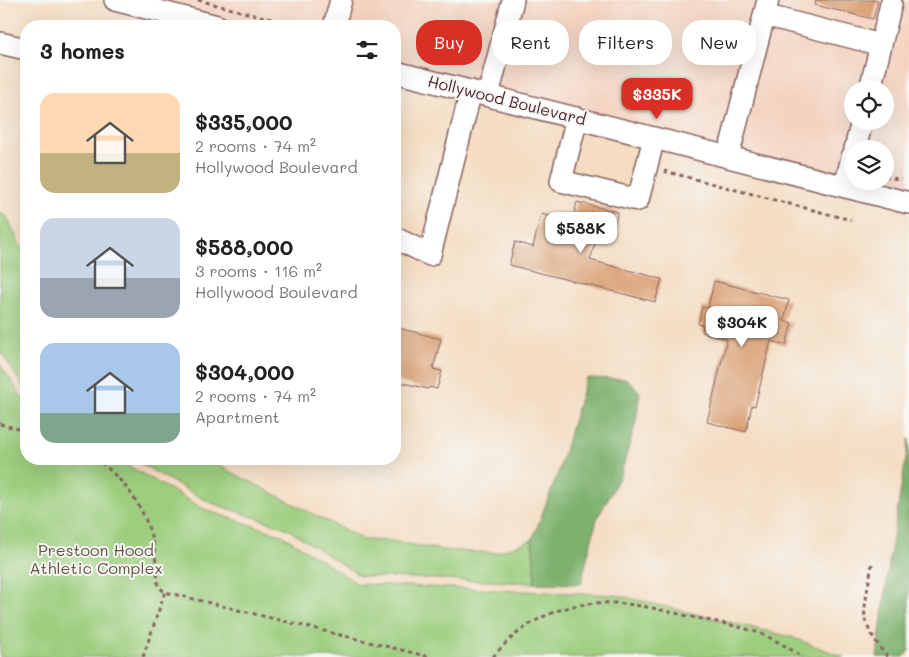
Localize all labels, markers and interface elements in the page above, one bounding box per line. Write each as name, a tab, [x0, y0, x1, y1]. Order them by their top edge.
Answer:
chip: Buy	[416, 20, 482, 65]
chip: Rent	[492, 20, 569, 65]
chip: Filters	[579, 20, 672, 65]
chip: New	[682, 20, 756, 65]
icon: filters	[353, 36, 381, 64]
text: 3 homes	[40, 37, 125, 64]
street label: Hollywood Boulevard	[426, 70, 589, 129]
pin: $335K	[622, 78, 692, 120]
map controls	[844, 80, 894, 190]
button: locate	[844, 80, 894, 130]
text: $335K	[633, 83, 681, 104]
text: $335,000	[195, 108, 292, 135]
icon: home	[80, 113, 140, 173]
text: 2 rooms · 74 m²	[195, 135, 316, 156]
button: layers	[844, 140, 894, 190]
text: Hollywood Boulevard	[195, 156, 358, 177]
pin: $588K	[546, 212, 616, 254]
text: $588K	[556, 217, 606, 238]
text: $588,000	[195, 233, 293, 260]
icon: home	[80, 238, 140, 298]
text: 3 rooms · 116 m²	[195, 260, 322, 281]
text: Hollywood Boulevard	[195, 281, 358, 302]
pin: $304K	[707, 306, 777, 348]
text: $304K	[717, 311, 767, 332]
text: $304,000	[195, 358, 294, 385]
icon: home	[80, 363, 140, 423]
text: 2 rooms · 74 m²	[195, 385, 316, 406]
text: Apartment	[195, 406, 280, 427]
park label: Prestoon Hood Athletic Complex	[29, 539, 163, 578]

